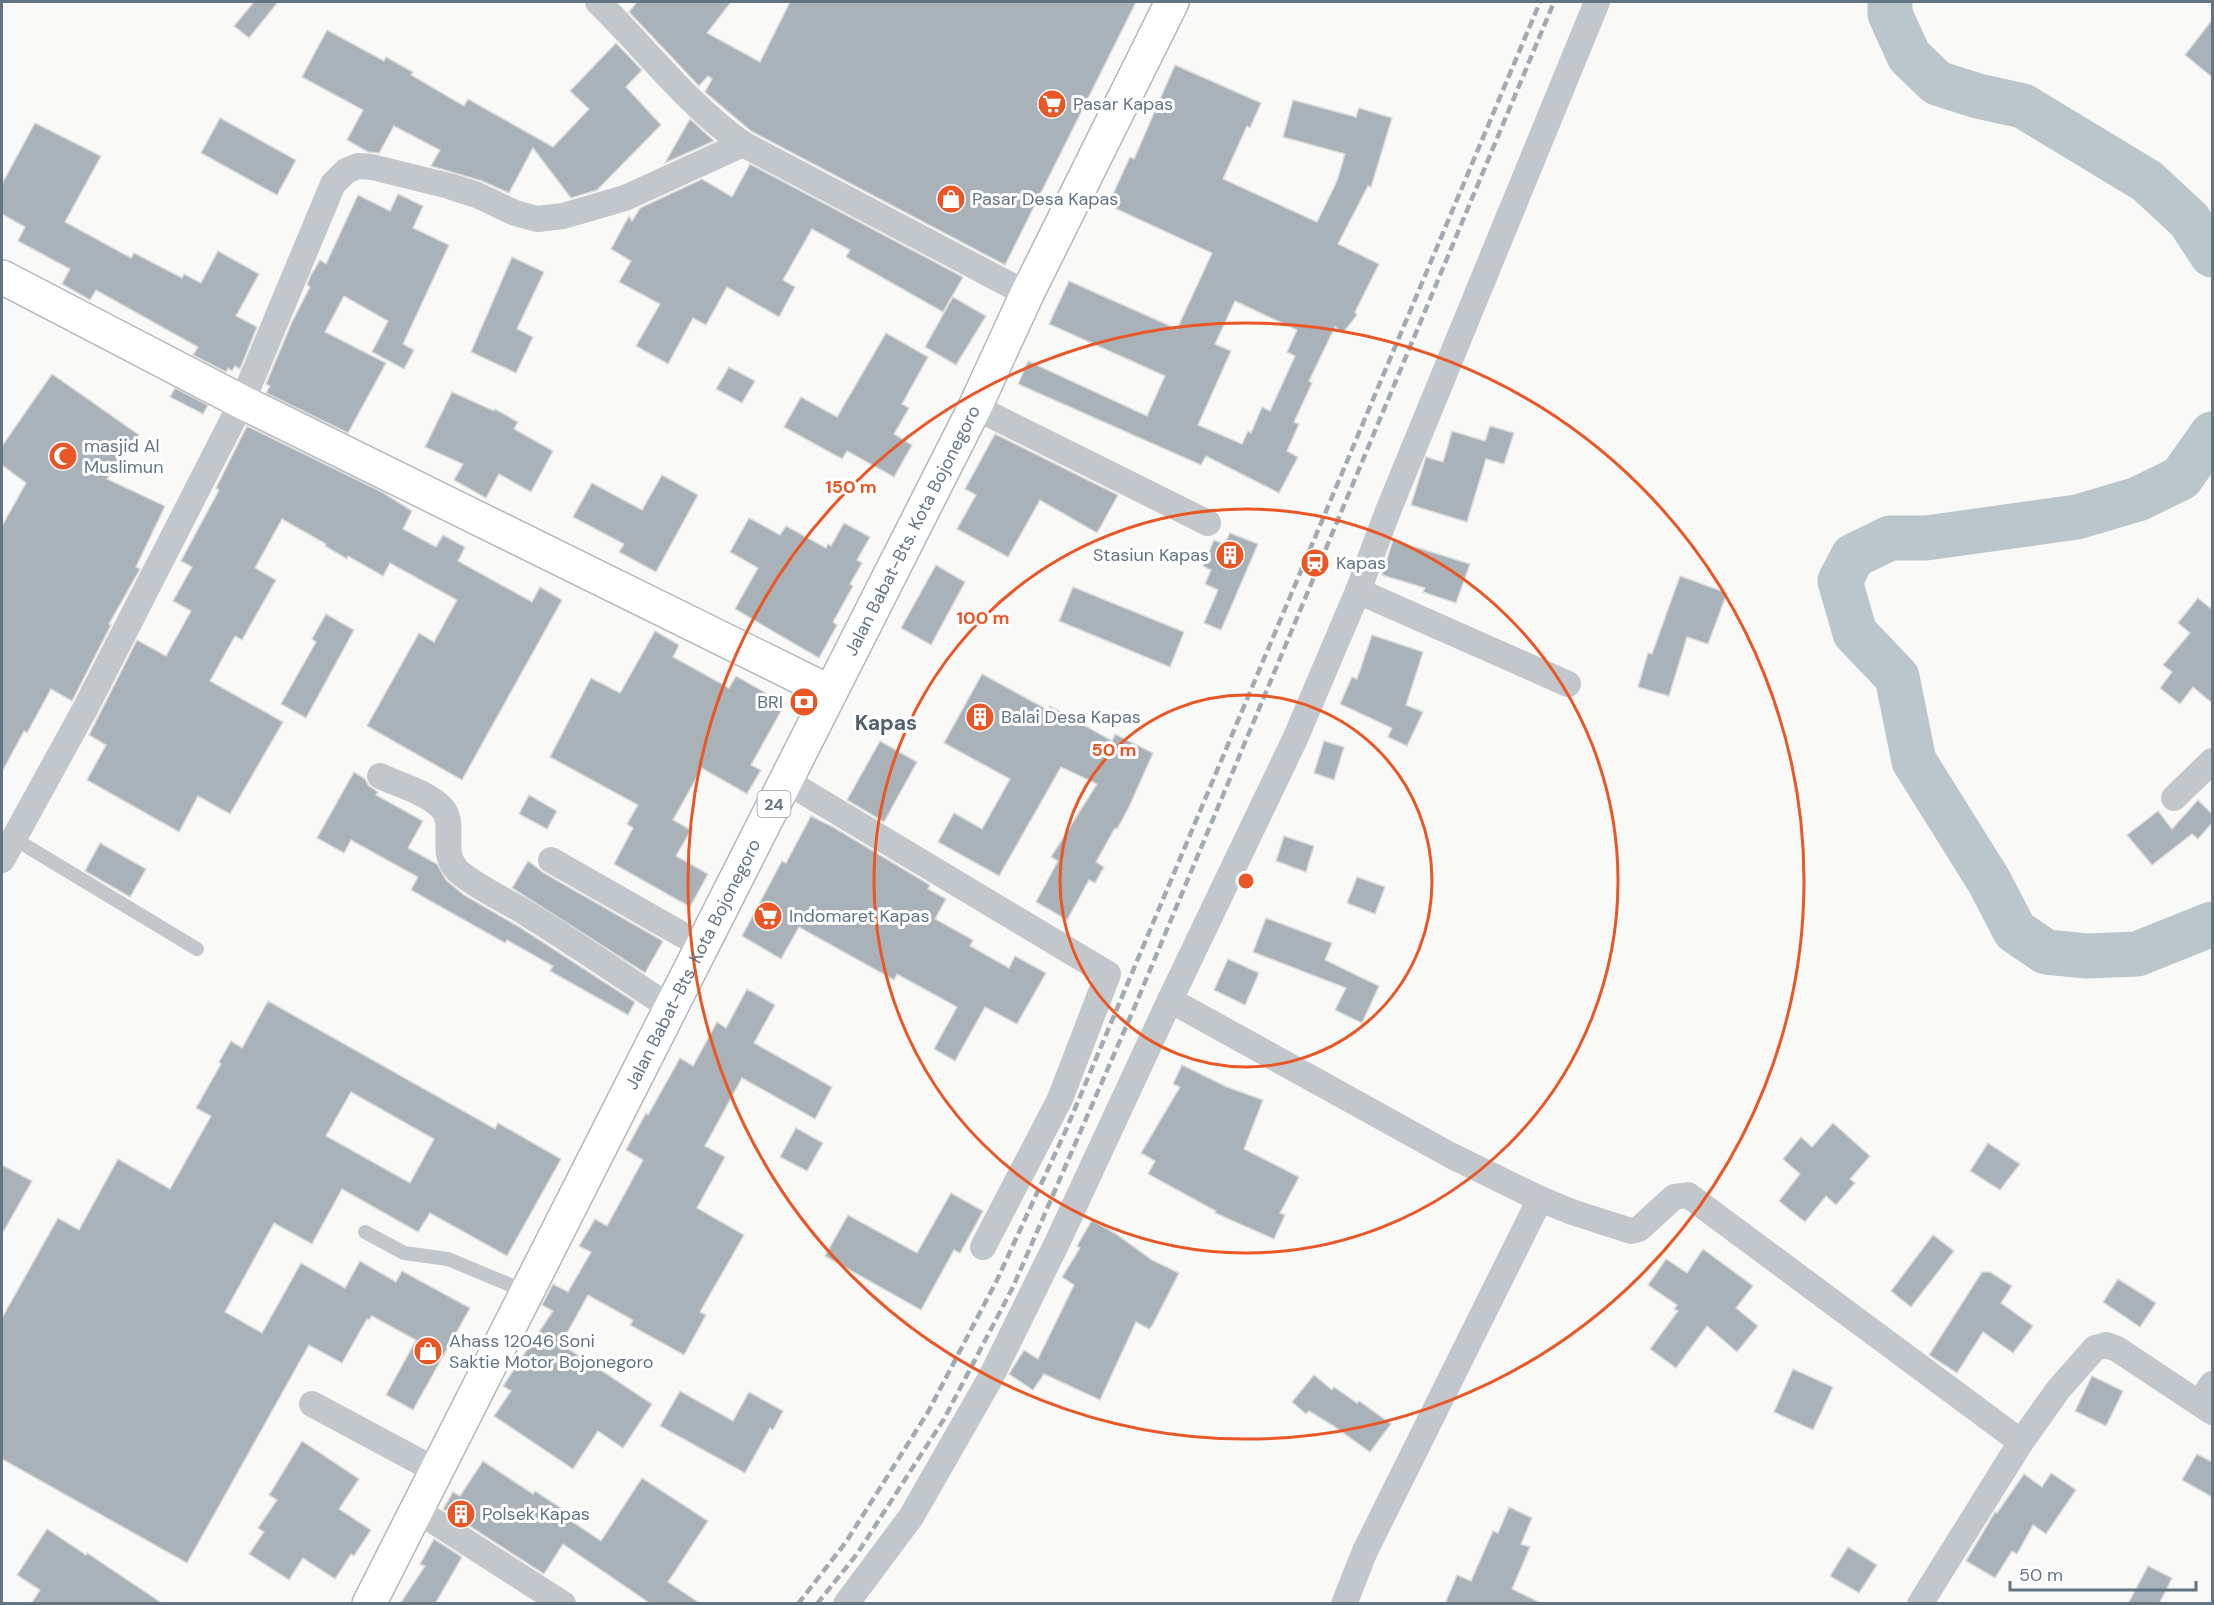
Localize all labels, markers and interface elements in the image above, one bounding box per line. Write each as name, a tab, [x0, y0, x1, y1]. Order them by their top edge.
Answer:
supermarket icon: Pasar Kapas	[1036, 88, 1068, 120]
place label: Pasar Kapas	[1073, 92, 1173, 116]
shop icon: Pasar Desa Kapas	[935, 183, 967, 215]
place label: Pasar Desa Kapas	[972, 187, 1118, 211]
street label: Jalan Babat-Bts. Kota Bojonegoro	[839, 401, 986, 660]
place label: masjid Al Muslimun	[84, 434, 164, 479]
mosque icon: masjid Al Muslimun	[47, 440, 79, 472]
text: 150 m	[825, 475, 877, 499]
building icon: Stasiun Kapas	[1214, 539, 1246, 571]
place label: Stasiun Kapas	[1093, 543, 1209, 567]
station icon: Kapas	[1299, 547, 1331, 579]
place label: Kapas	[1336, 551, 1386, 575]
text: 100 m	[956, 606, 1010, 630]
bank icon: BRI	[788, 686, 820, 718]
place label: BRI	[757, 690, 783, 714]
building icon: Balai Desa Kapas	[964, 701, 996, 733]
place label: Balai Desa Kapas	[1001, 705, 1141, 729]
district label: Kapas	[855, 709, 917, 737]
text: 50 m	[1091, 738, 1137, 762]
road number: 24	[758, 791, 790, 817]
street label: Jalan Babat-Bts. Kota Bojonegoro	[619, 835, 766, 1094]
centre of rings	[1236, 871, 1256, 891]
supermarket icon: Indomaret Kapas	[752, 900, 784, 932]
place label: Indomaret Kapas	[789, 904, 929, 928]
place label: Ahass 12046 Soni Saktie Motor Bojonegoro	[449, 1329, 654, 1374]
shop icon: Ahass 12046 Soni Saktie Motor Bojonegoro	[412, 1335, 444, 1367]
building icon: Polsek Kapas	[445, 1498, 477, 1530]
place label: Polsek Kapas	[482, 1502, 590, 1526]
scale bar	[2010, 1554, 2196, 1592]
text: 50 m	[2019, 1563, 2063, 1587]

